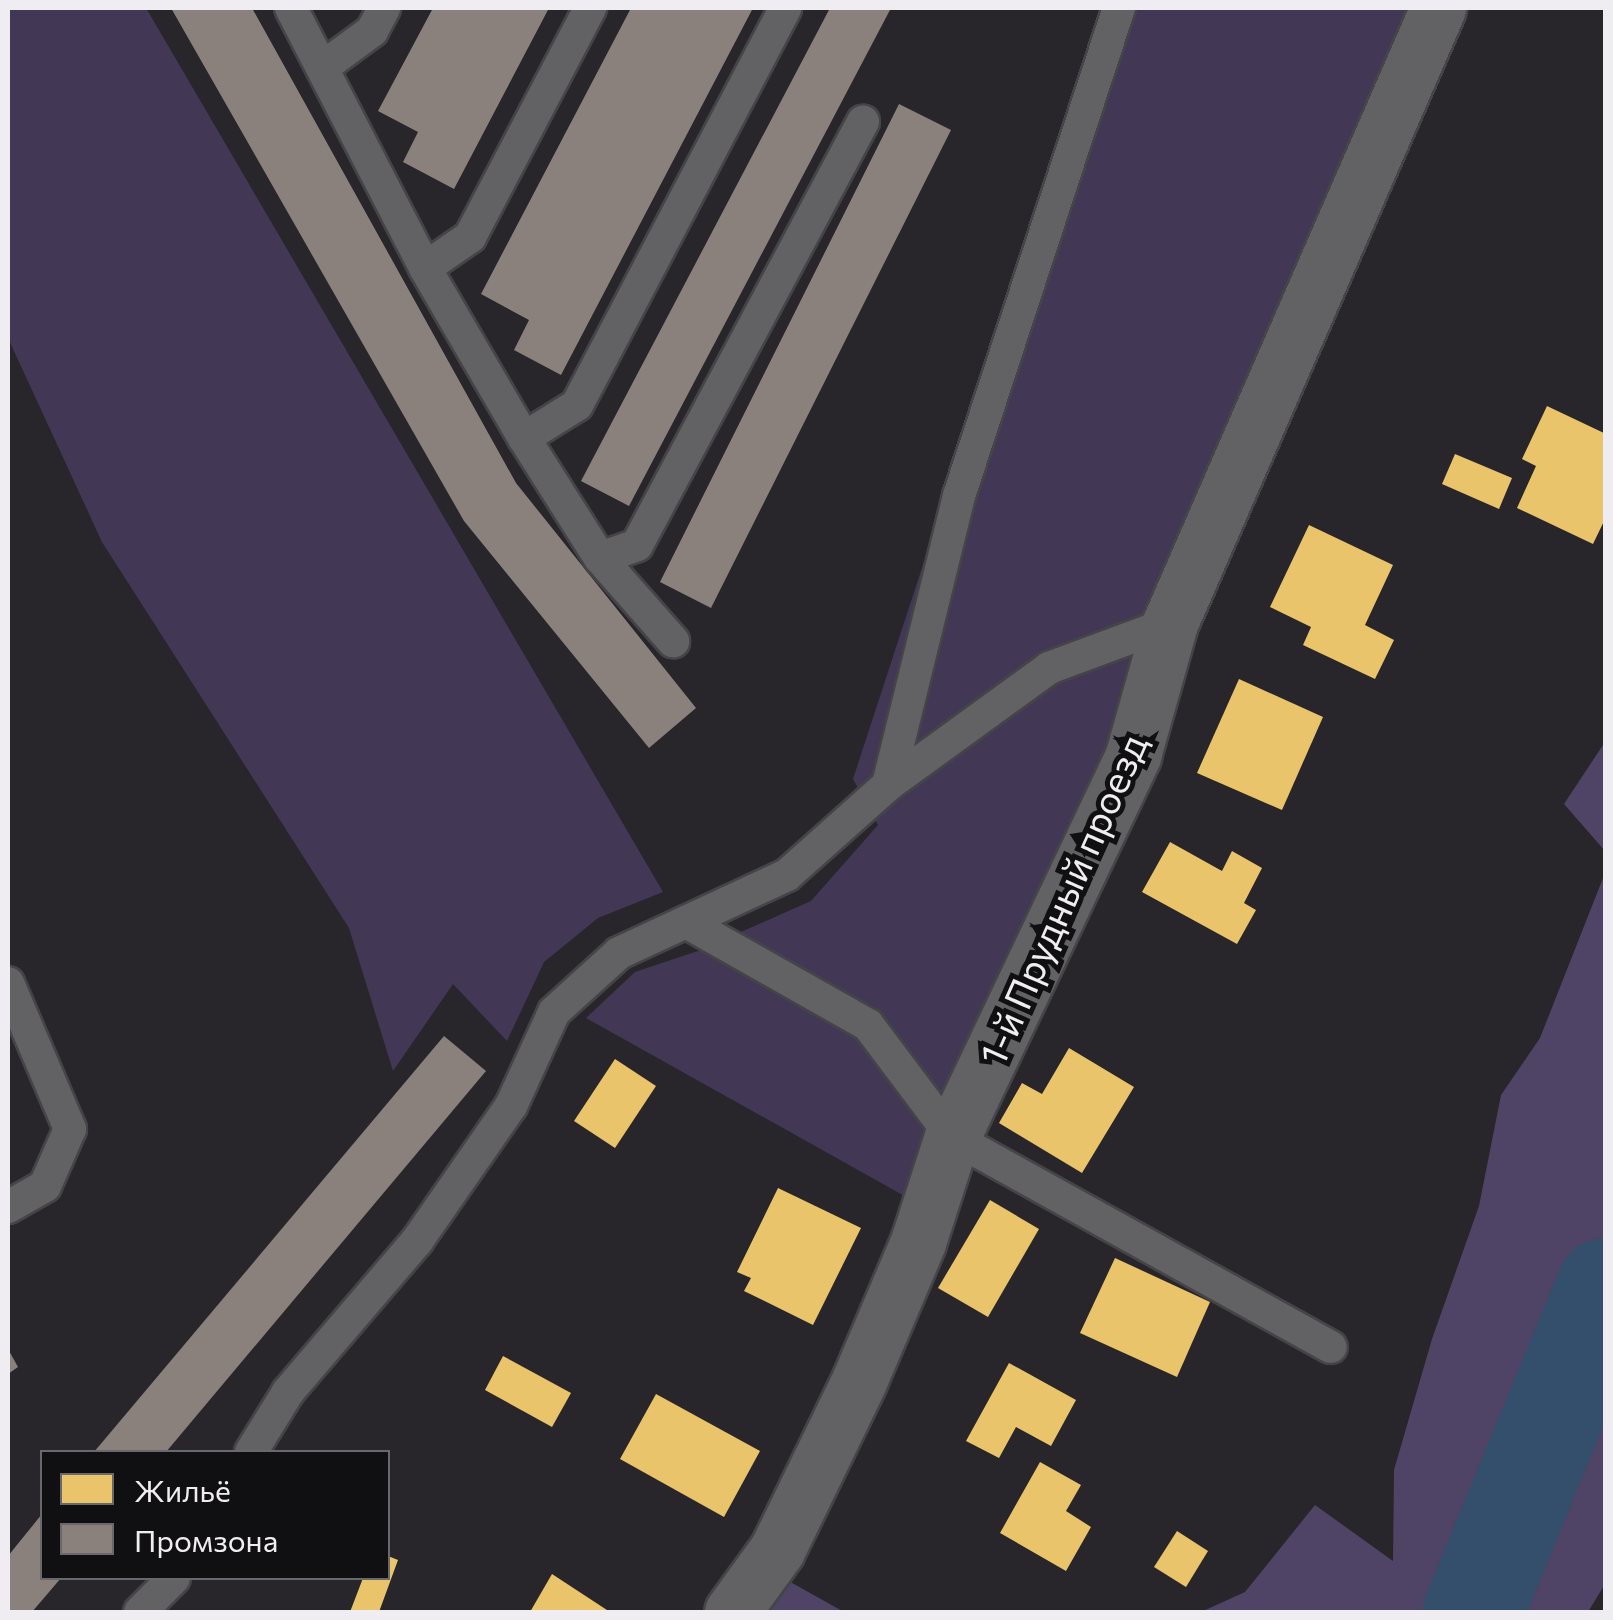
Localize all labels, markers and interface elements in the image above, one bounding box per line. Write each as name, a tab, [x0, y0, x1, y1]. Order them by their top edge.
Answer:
street label: 1-й Прудный проезд	[968, 726, 1156, 1072]
legend	[40, 1450, 390, 1580]
text: Жильё	[134, 1471, 231, 1508]
text: Промзона	[134, 1521, 278, 1558]

